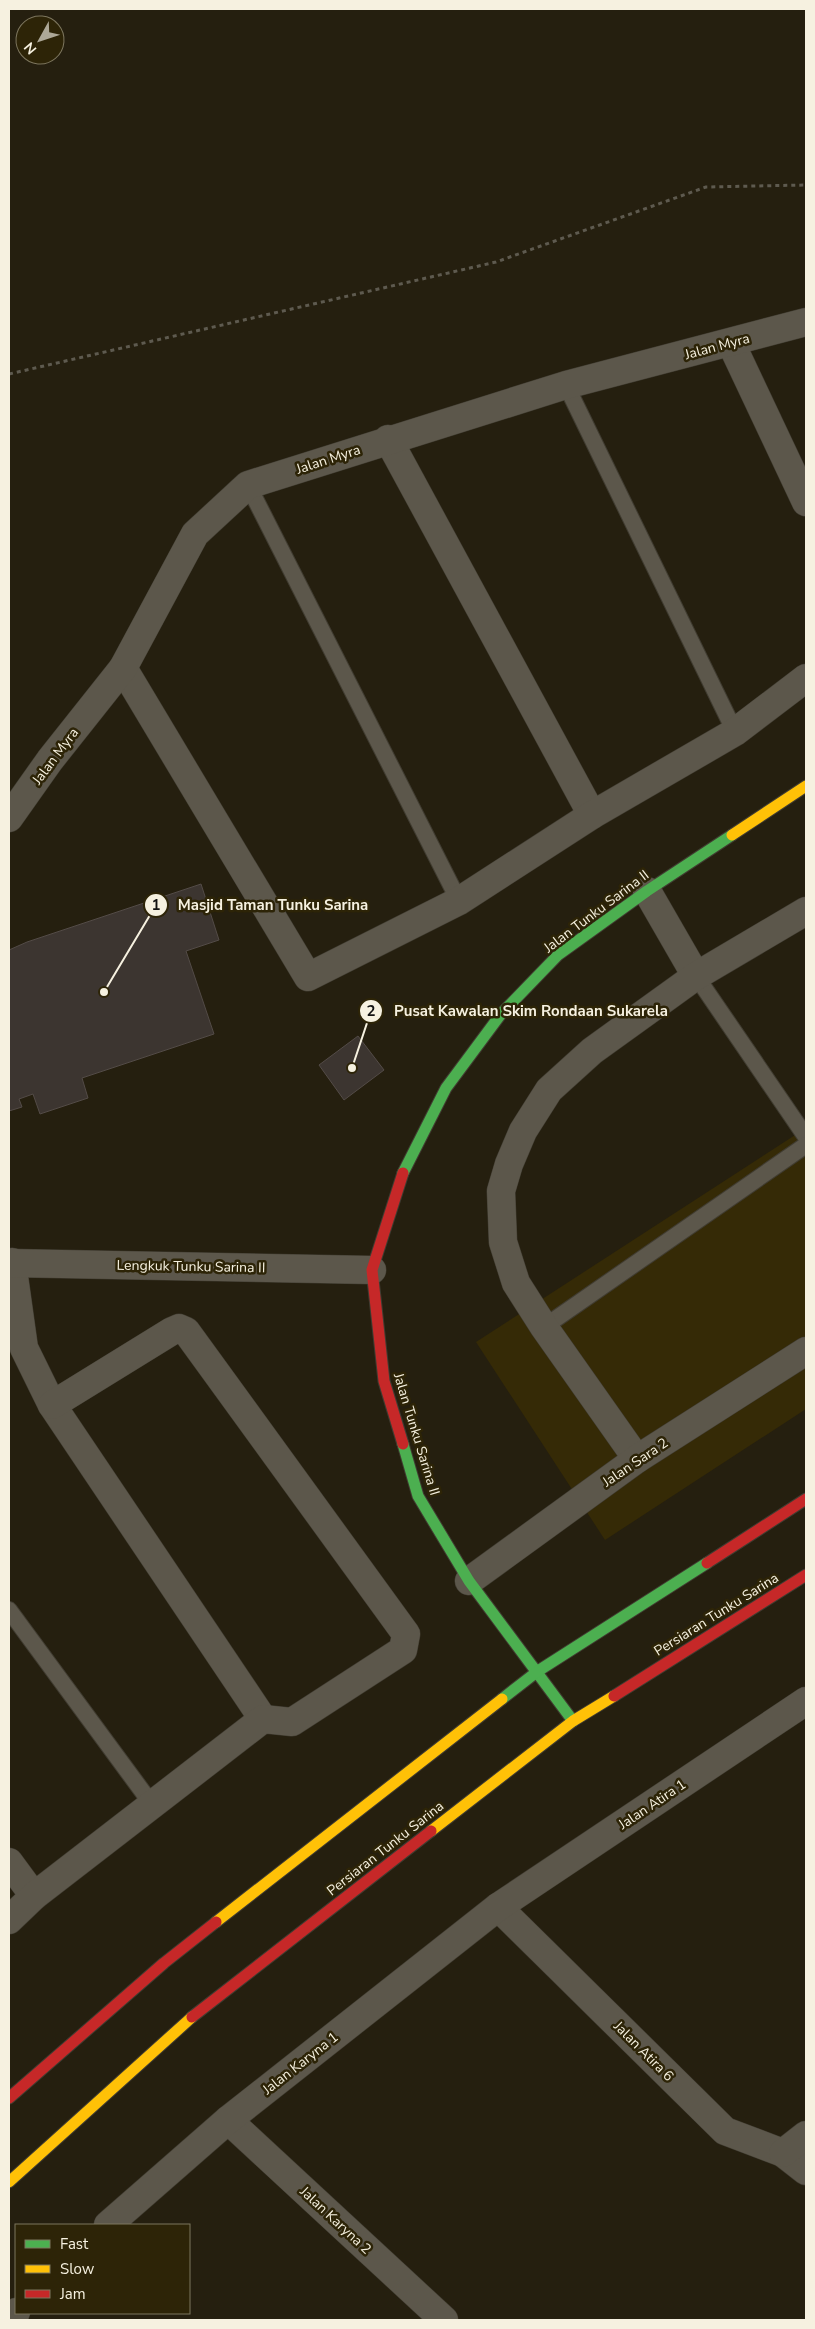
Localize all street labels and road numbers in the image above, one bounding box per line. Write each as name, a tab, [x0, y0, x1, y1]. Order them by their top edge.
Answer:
street label: Jalan Myra	[682, 329, 752, 365]
street label: Jalan Myra	[293, 440, 363, 479]
street label: Jalan Myra	[27, 724, 83, 789]
street label: Jalan Tunku Sarina II	[539, 866, 653, 958]
street label: Lengkuk Tunku Sarina II	[116, 1256, 265, 1277]
street label: Jalan Tunku Sarina II	[389, 1370, 444, 1498]
street label: Jalan Sara 2	[598, 1433, 672, 1492]
street label: Persiaran Tunku Sarina	[650, 1568, 782, 1661]
street label: Jalan Atira 1	[614, 1775, 690, 1835]
street label: Persiaran Tunku Sarina	[323, 1797, 448, 1900]
street label: Jalan Atira 6	[609, 2016, 678, 2086]
street label: Jalan Karyna 1	[258, 2028, 342, 2100]
street label: Jalan Karyna 2	[295, 2182, 376, 2258]

